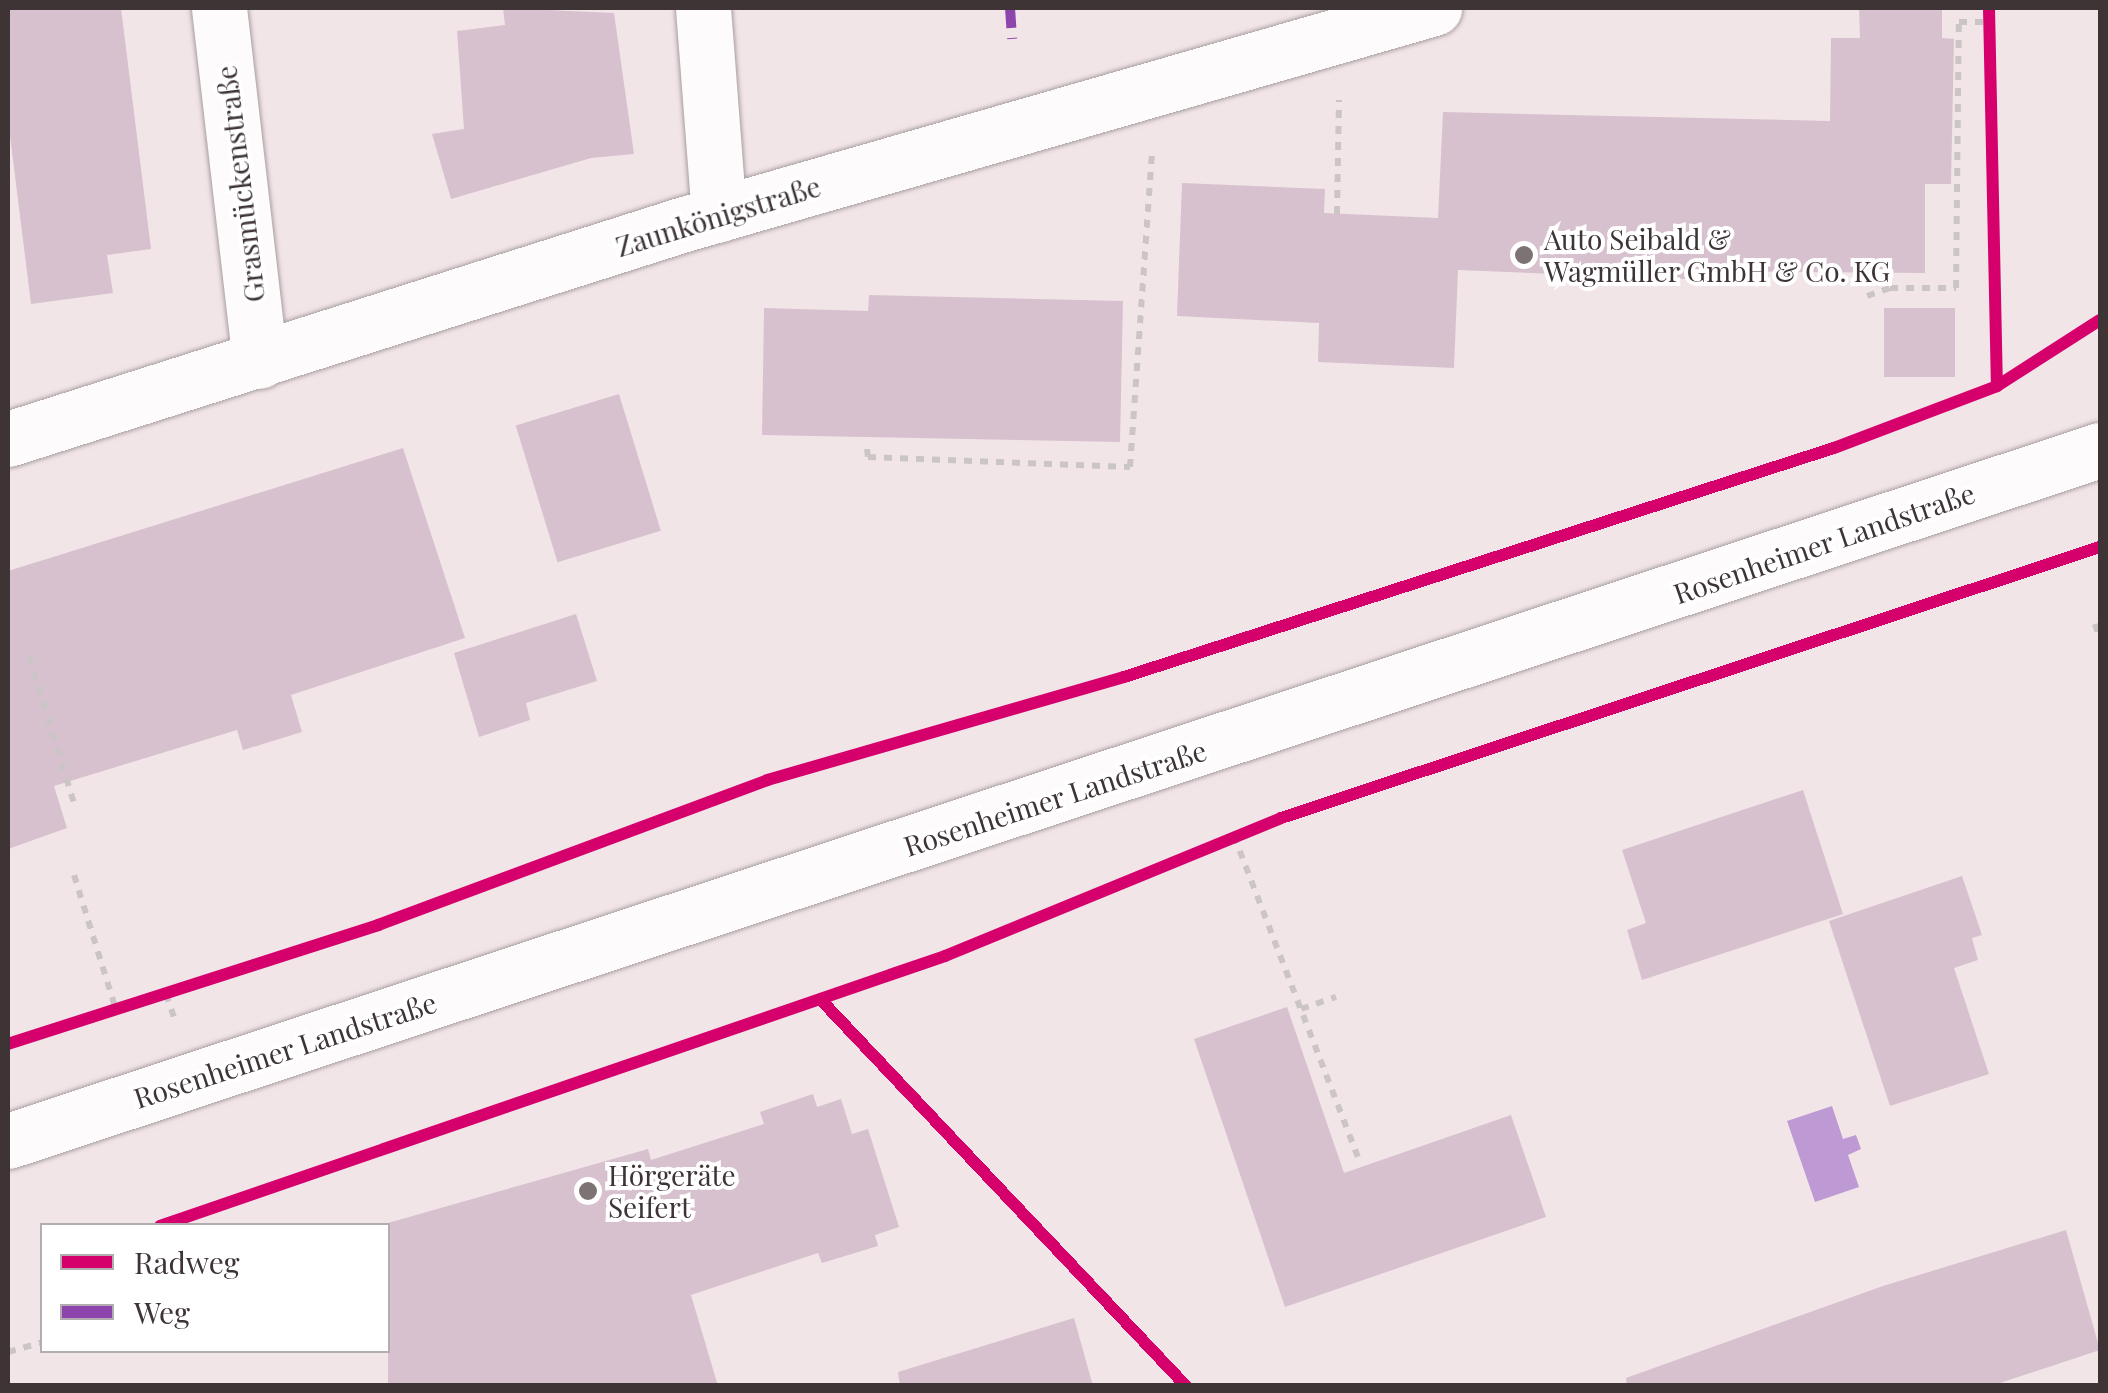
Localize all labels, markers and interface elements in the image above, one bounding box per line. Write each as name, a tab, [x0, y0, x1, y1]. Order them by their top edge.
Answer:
street label: Grasmückenstraße	[209, 64, 271, 304]
street label: Zaunkönigstraße	[612, 169, 824, 263]
place label: Auto Seibald & Wagmüller GmbH & Co. KG	[1544, 222, 1891, 288]
marker: Auto Seibald & Wagmüller GmbH & Co. KG	[1513, 244, 1535, 266]
street label: Rosenheimer Landstraße	[1669, 476, 1979, 610]
street label: Rosenheimer Landstraße	[899, 733, 1211, 863]
street label: Rosenheimer Landstraße	[129, 985, 441, 1115]
place label: Hörgeräte Seifert	[608, 1158, 736, 1224]
marker: Hörgeräte Seifert	[577, 1180, 599, 1202]
legend	[40, 1223, 390, 1353]
text: Radweg	[134, 1242, 240, 1282]
text: Weg	[134, 1292, 190, 1332]

